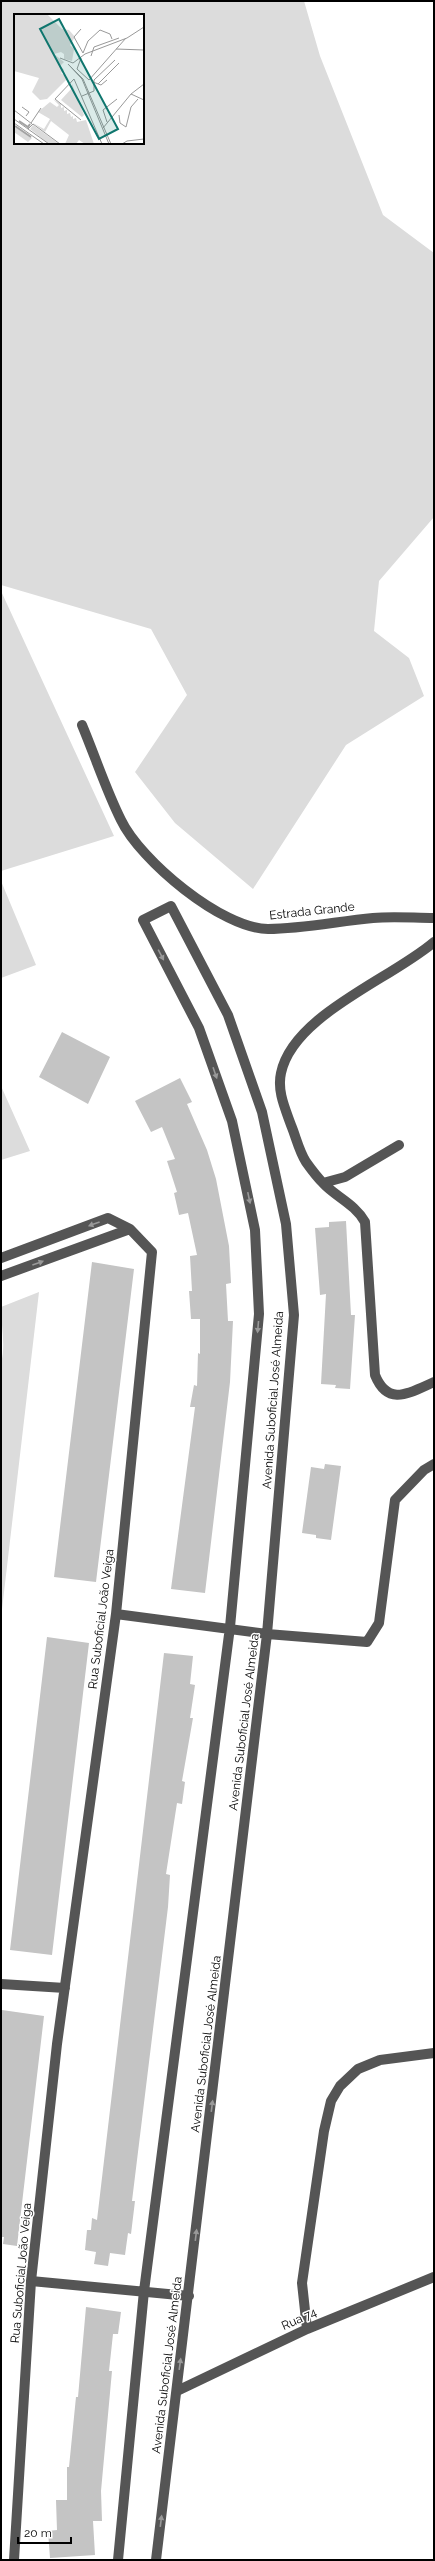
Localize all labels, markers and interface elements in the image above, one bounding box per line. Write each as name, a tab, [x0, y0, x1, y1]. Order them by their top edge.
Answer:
inset map	[14, 14, 144, 144]
street label: Estrada Grande	[269, 900, 355, 922]
one-way arrow	[158, 949, 164, 961]
one-way arrow	[213, 1067, 219, 1079]
one-way arrow	[246, 1192, 252, 1204]
one-way arrow	[88, 1221, 100, 1227]
one-way arrow	[32, 1259, 44, 1265]
street label: Avenida Suboficial José Almeida	[260, 1311, 286, 1489]
one-way arrow	[254, 1321, 261, 1333]
street label: Rua Suboficial João Veiga	[85, 1548, 117, 1690]
street label: Avenida Suboficial José Almeida	[226, 1633, 262, 1811]
street label: Avenida Suboficial José Almeida	[188, 1955, 224, 2133]
one-way arrow	[208, 2100, 215, 2112]
street label: Rua Suboficial João Veiga	[8, 2202, 34, 2344]
one-way arrow	[193, 2229, 200, 2242]
street label: Avenida Suboficial José Almeida	[149, 2276, 185, 2454]
street label: Rua 74	[279, 2305, 319, 2333]
one-way arrow	[177, 2358, 183, 2371]
one-way arrow	[158, 2515, 164, 2527]
scale bar	[18, 2519, 71, 2545]
text: 20 m	[24, 2526, 52, 2540]

